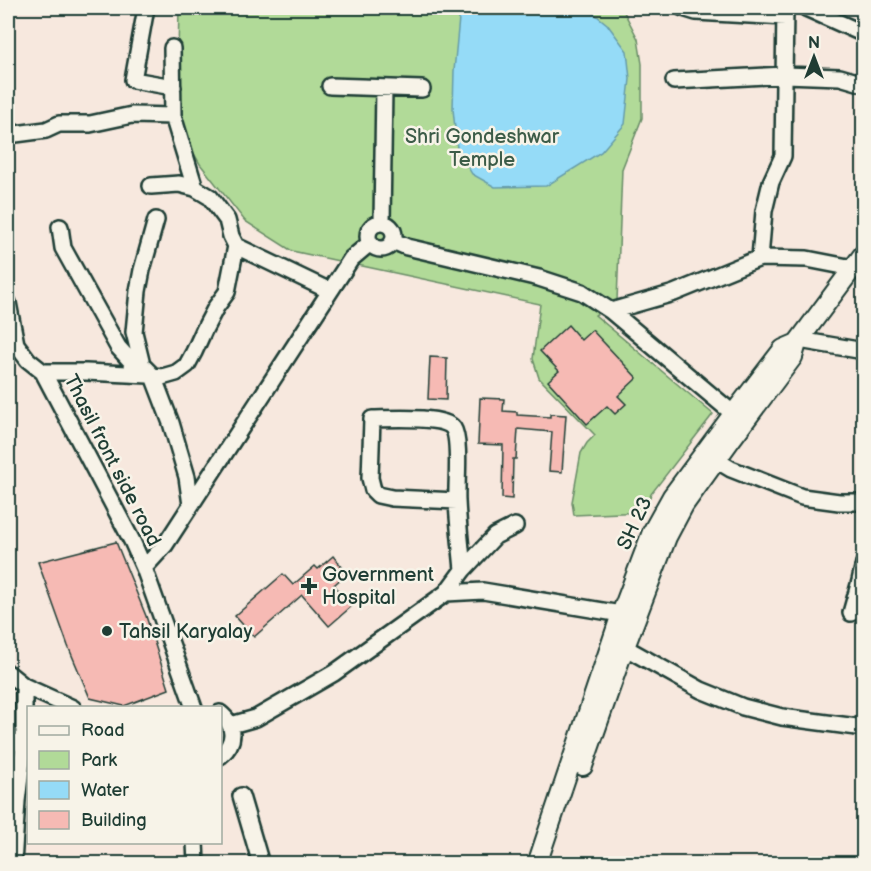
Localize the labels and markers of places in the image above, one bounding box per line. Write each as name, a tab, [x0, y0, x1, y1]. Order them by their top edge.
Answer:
place label: Government Hospital	[322, 563, 434, 610]
marker: Government Hospital	[300, 577, 318, 595]
place label: Tahsil Karyalay	[119, 620, 252, 644]
marker: Tahsil Karyalay	[100, 624, 114, 638]

